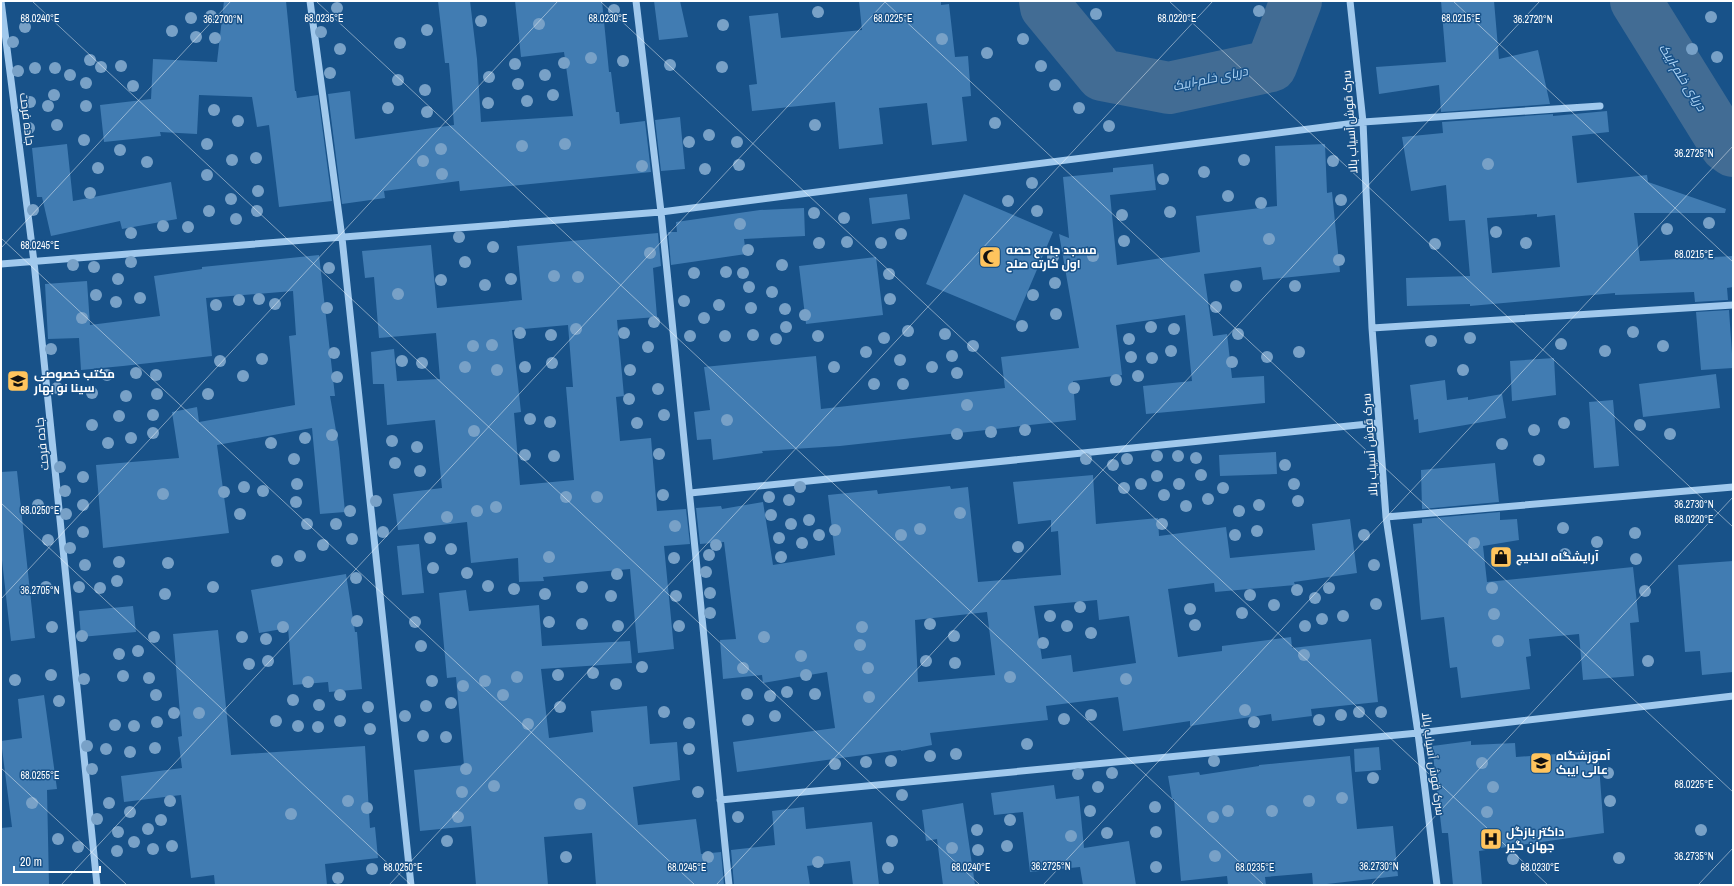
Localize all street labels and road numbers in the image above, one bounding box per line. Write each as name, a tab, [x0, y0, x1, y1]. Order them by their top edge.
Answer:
street label: سرک قوش آسیاب بالا	[1338, 70, 1362, 174]
street label: جاده فرحت	[16, 92, 38, 146]
street label: سرک قوش آسیاب بالا	[1358, 393, 1382, 497]
street label: جاده فرحت	[31, 417, 53, 471]
street label: سرک قوش آسیاب بالا	[1418, 711, 1448, 817]

